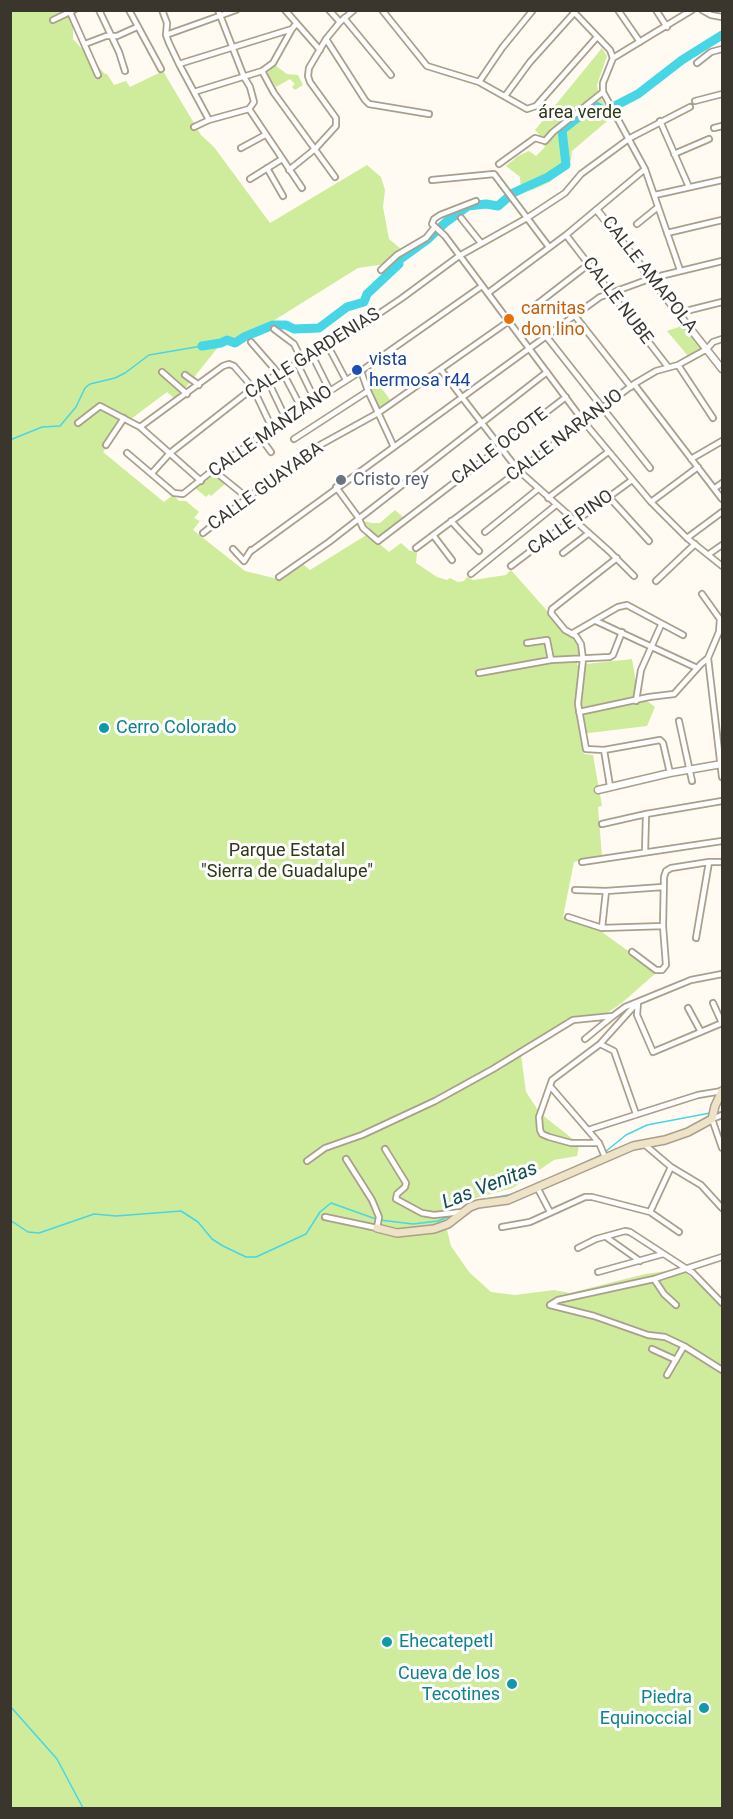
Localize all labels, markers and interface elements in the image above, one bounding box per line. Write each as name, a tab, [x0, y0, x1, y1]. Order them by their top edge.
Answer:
park label: área verde	[538, 102, 622, 124]
street label: CALLE AMAPOLA	[597, 212, 701, 338]
street label: CALLE NUBE	[577, 253, 657, 349]
place label: carnitas don lino	[521, 298, 586, 340]
street label: CALLE GARDENIAS	[242, 304, 384, 404]
marker: carnitas don lino	[502, 312, 516, 326]
place label: vista hermosa r44	[369, 349, 470, 392]
marker: vista hermosa r44	[350, 363, 364, 377]
street label: CALLE MANZANO	[205, 381, 337, 483]
street label: CALLE NARANJO	[502, 385, 628, 487]
street label: CALLE OCOTE	[448, 404, 552, 490]
street label: CALLE GUAYABA	[204, 438, 328, 536]
place label: Cristo rey	[353, 469, 429, 491]
marker: Cristo rey	[334, 473, 348, 487]
street label: CALLE PINO	[524, 486, 618, 560]
place label: Cerro Colorado	[116, 717, 237, 739]
marker: Cerro Colorado	[97, 721, 111, 735]
park label: Parque Estatal "Sierra de Guadalupe"	[201, 840, 373, 882]
water label: Las Venitas	[439, 1157, 541, 1215]
place label: Ehecatepetl	[399, 1631, 493, 1653]
marker: Ehecatepetl	[380, 1635, 394, 1649]
place label: Cueva de los Tecotines	[398, 1663, 500, 1706]
marker: Cueva de los Tecotines	[505, 1677, 519, 1691]
place label: Piedra Equinoccial	[600, 1687, 692, 1730]
marker: Piedra Equinoccial	[697, 1701, 711, 1715]

